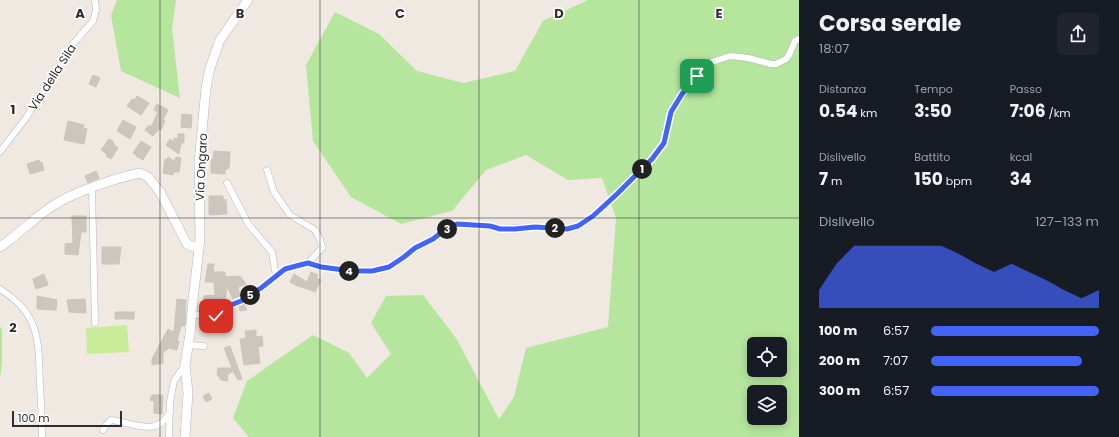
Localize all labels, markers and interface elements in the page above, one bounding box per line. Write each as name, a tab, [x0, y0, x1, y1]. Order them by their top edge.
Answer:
text: A	[75, 4, 85, 23]
text: B	[236, 4, 245, 23]
text: C	[395, 4, 405, 23]
text: D	[554, 4, 564, 23]
text: E	[715, 4, 723, 23]
text: Corsa serale	[819, 8, 961, 39]
button: share	[1057, 13, 1099, 55]
text: 18:07	[819, 39, 849, 58]
street label: Via della Sila	[24, 40, 80, 114]
pin	[680, 59, 714, 93]
icon: arrive	[686, 65, 708, 87]
text: Distanza	[819, 81, 866, 97]
text: Tempo	[914, 81, 953, 97]
text: Passo	[1010, 81, 1042, 97]
text: 0.54	[819, 99, 857, 123]
text: 3:50	[914, 99, 952, 123]
text: 7:06	[1010, 99, 1046, 123]
text: 1	[11, 100, 15, 119]
text: km	[857, 105, 877, 121]
text: /km	[1046, 105, 1071, 121]
street label: Via Ongaro	[191, 132, 211, 201]
text: Dislivello	[819, 149, 866, 165]
text: Battito	[914, 149, 950, 165]
text: kcal	[1010, 149, 1032, 165]
pin: 1	[632, 159, 652, 179]
text: 1	[640, 161, 644, 177]
text: 7	[819, 167, 828, 191]
text: 150	[914, 167, 943, 191]
text: 34	[1010, 167, 1031, 191]
text: m	[828, 173, 842, 189]
text: bpm	[943, 173, 972, 189]
text: Dislivello	[819, 212, 875, 231]
text: 127–133 m	[1035, 212, 1099, 231]
pin: 2	[545, 218, 565, 238]
pin: 3	[437, 219, 457, 239]
text: 2	[552, 220, 558, 236]
text: 3	[444, 221, 450, 237]
pin: 4	[339, 261, 359, 281]
text: 4	[345, 263, 353, 279]
pin: 5	[240, 285, 260, 305]
text: 5	[246, 287, 254, 303]
pin	[199, 299, 233, 333]
icon: check	[205, 305, 227, 327]
text: 2	[9, 318, 17, 337]
text: 100 m	[819, 321, 857, 340]
text: 6:57	[883, 321, 909, 340]
map controls	[747, 337, 787, 425]
button: locate	[747, 337, 787, 377]
text: 200 m	[819, 351, 860, 370]
text: 7:07	[883, 351, 908, 370]
text: 300 m	[819, 381, 860, 400]
text: 6:57	[883, 381, 909, 400]
button: layers	[747, 385, 787, 425]
scale bar	[12, 409, 122, 428]
text: 100 m	[18, 410, 50, 426]

